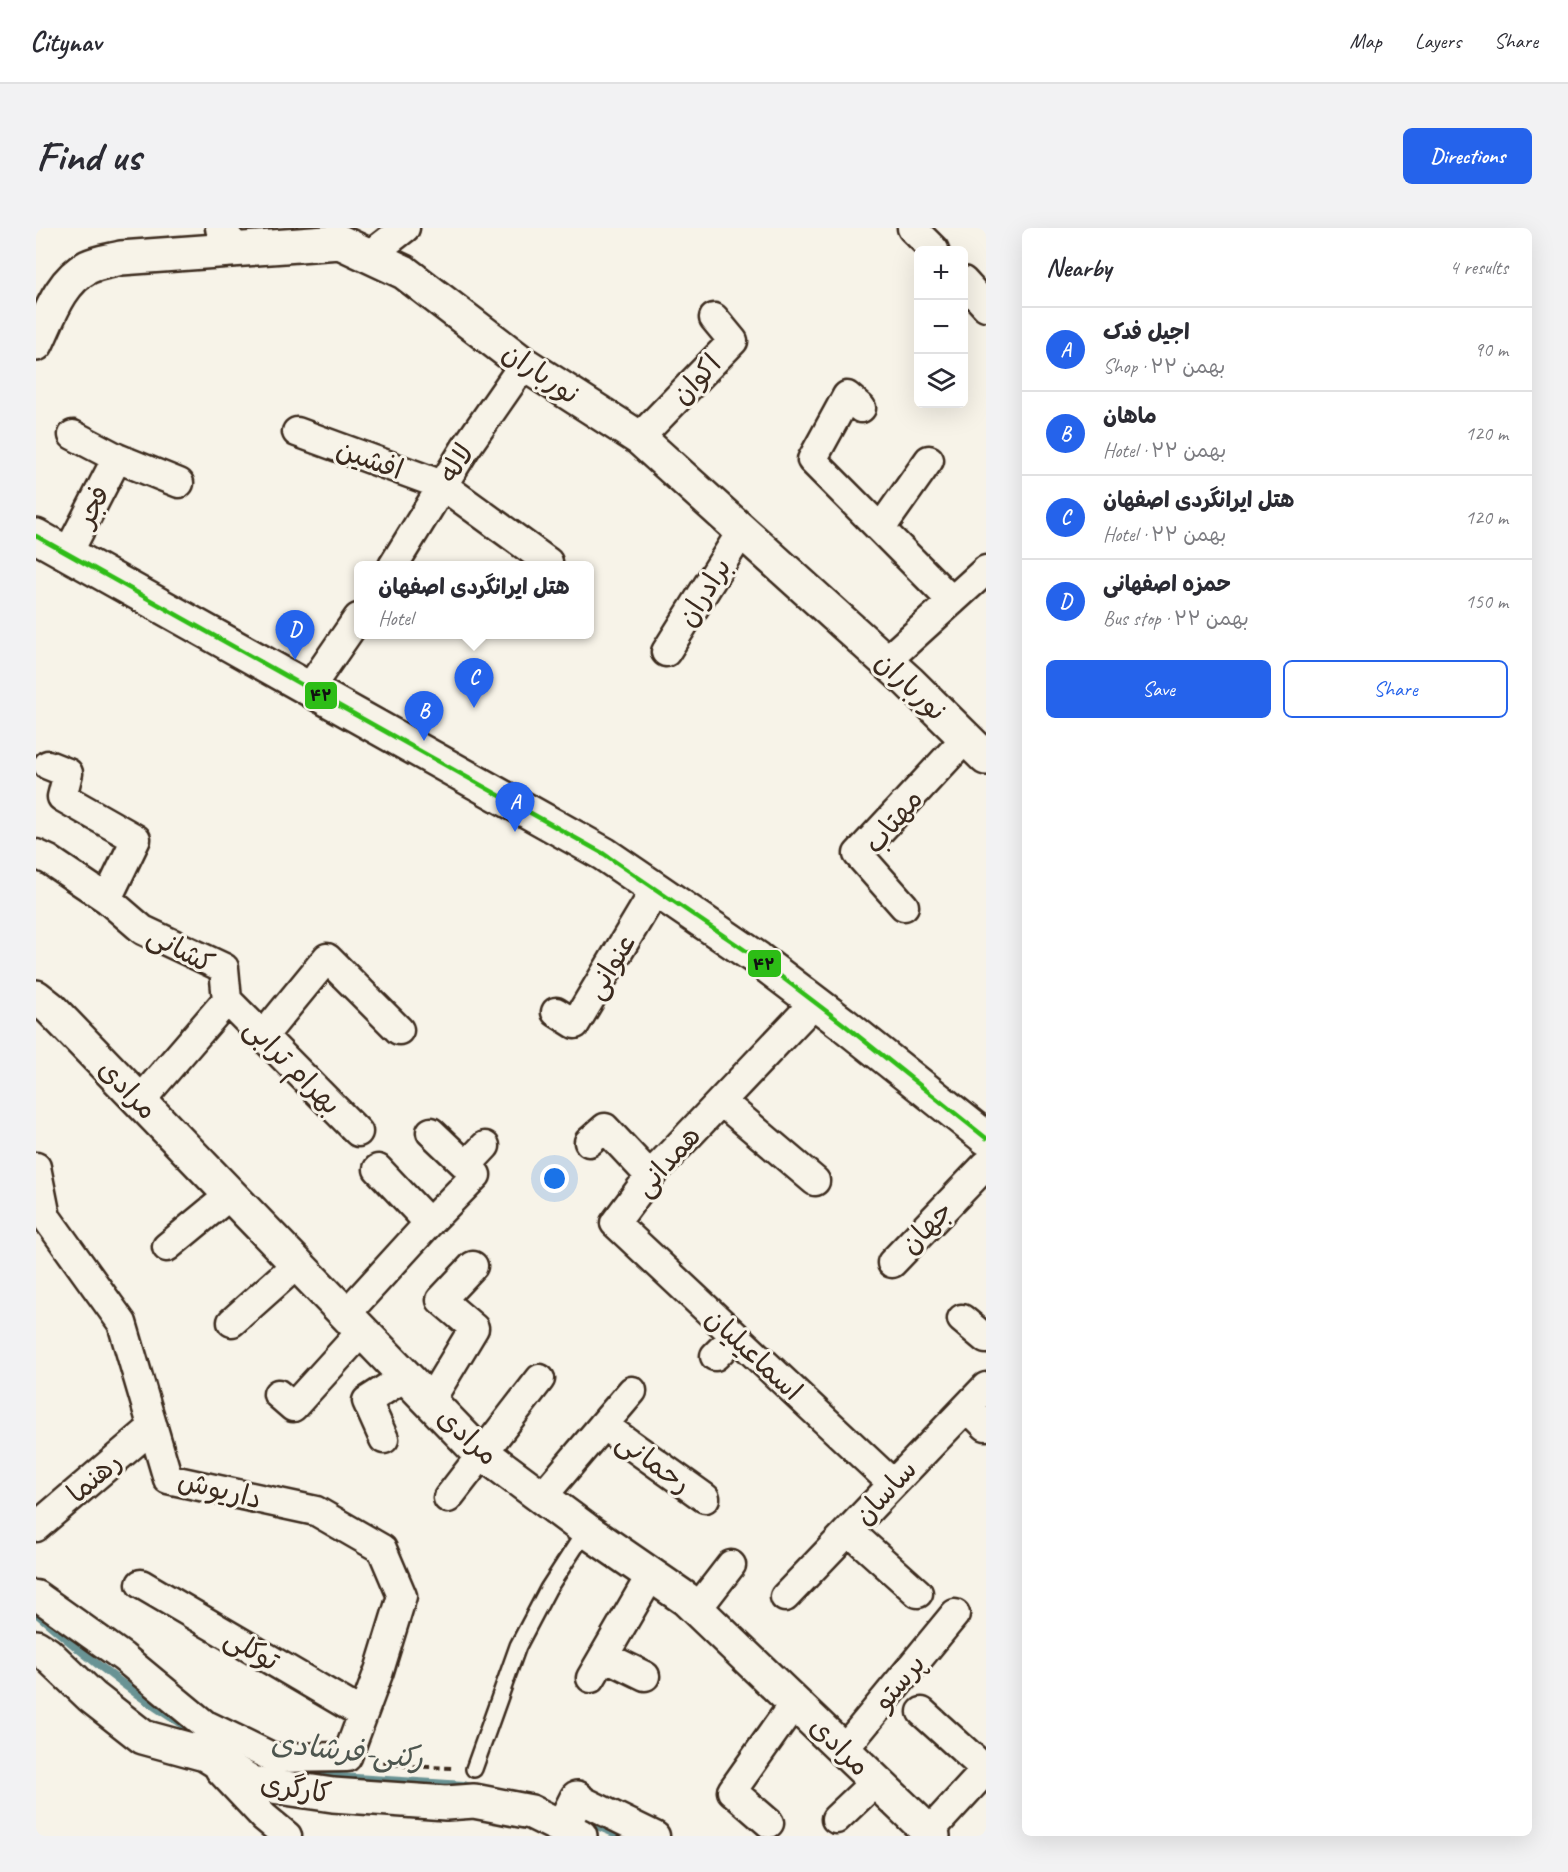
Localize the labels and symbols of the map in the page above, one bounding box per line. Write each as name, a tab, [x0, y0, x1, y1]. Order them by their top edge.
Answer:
street label: نورباران	[496, 335, 586, 411]
street label: اکوان	[664, 347, 728, 411]
street label: افشین	[332, 431, 408, 487]
street label: لاله	[431, 437, 481, 489]
street label: فجر	[66, 479, 117, 534]
street label: برادران	[669, 551, 739, 633]
pin: D	[276, 610, 314, 660]
street label: نورباران	[868, 644, 954, 728]
pin: C	[454, 658, 494, 708]
line badge: ۴۲	[304, 681, 338, 710]
text: ۴۲	[310, 686, 332, 706]
pin: B	[404, 692, 444, 741]
pin: A	[496, 782, 534, 832]
street label: مهتاب	[856, 782, 930, 860]
street label: کشانی	[142, 917, 220, 981]
street label: عنوانی	[577, 927, 643, 1005]
line badge: ۴۲	[747, 949, 782, 978]
text: ۴۲	[753, 955, 775, 975]
street label: بهرام ترابی	[234, 1010, 349, 1125]
street label: مرادی	[91, 1051, 165, 1127]
street label: همدانی	[626, 1118, 708, 1204]
your location	[540, 1164, 569, 1193]
street label: جهان	[892, 1193, 960, 1261]
street label: اسماعیلیان	[698, 1300, 810, 1408]
street label: مرادی	[430, 1399, 506, 1473]
street label: رحمانی	[610, 1423, 698, 1501]
street label: رهنما	[60, 1444, 128, 1510]
street label: ساسان	[846, 1452, 924, 1532]
street label: داریوش	[174, 1462, 266, 1517]
street label: توکلی	[218, 1620, 286, 1679]
street label: پرستو	[864, 1647, 933, 1720]
street label: مرادی	[802, 1709, 878, 1783]
water label: رکنی-فرشادی	[269, 1723, 425, 1777]
street label: کارگری	[258, 1765, 334, 1811]

